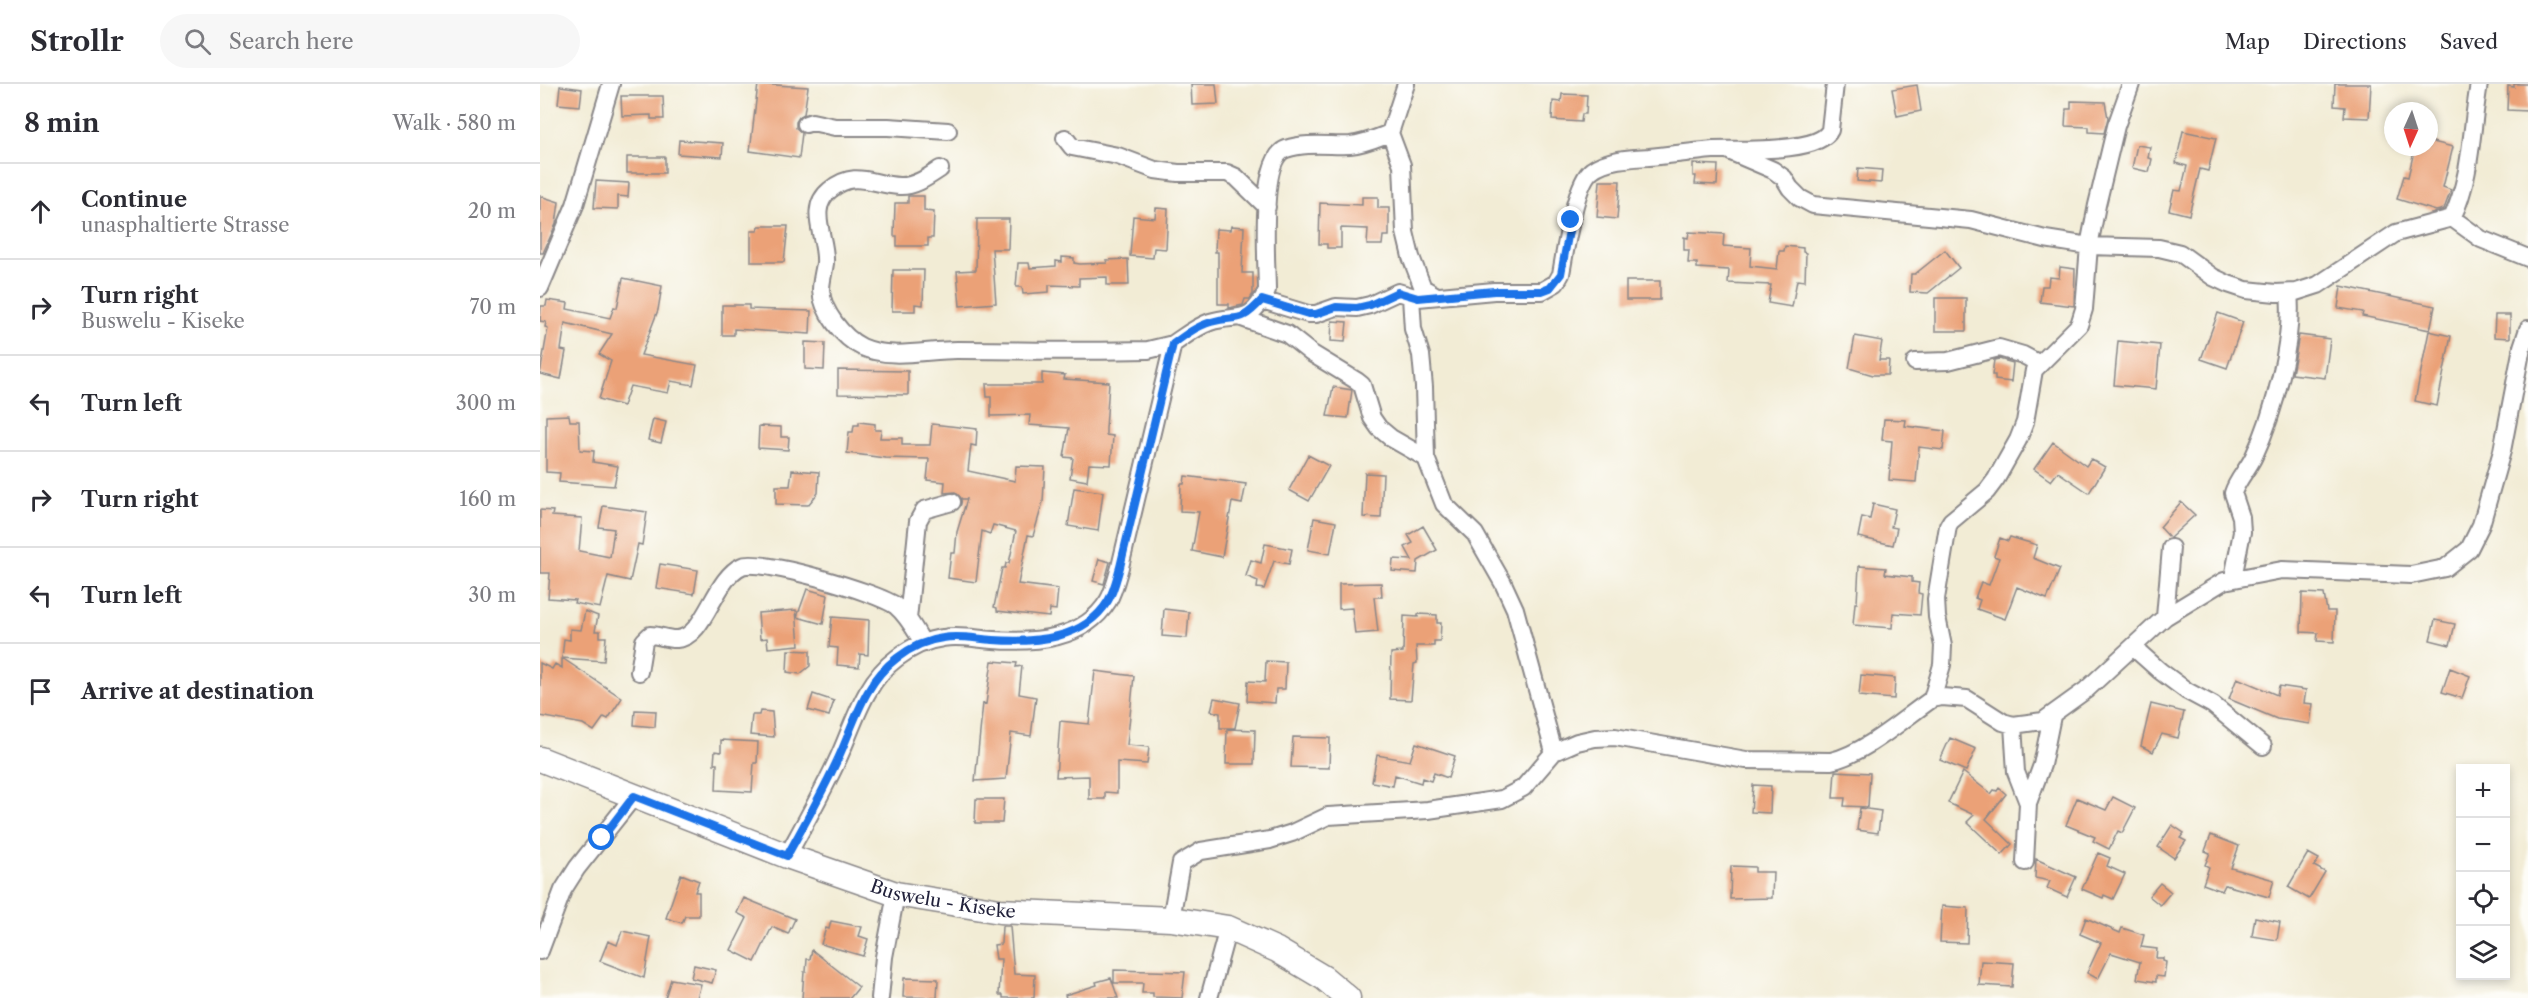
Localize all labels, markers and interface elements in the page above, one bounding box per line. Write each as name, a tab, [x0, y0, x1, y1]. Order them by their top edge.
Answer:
search box	[160, 14, 580, 68]
text: Strollr	[30, 24, 124, 58]
icon: search	[181, 25, 214, 58]
text: Search here	[229, 28, 353, 55]
text: Map	[2225, 29, 2270, 54]
text: Directions	[2303, 29, 2407, 54]
text: Saved	[2440, 29, 2498, 54]
north arrow	[2384, 102, 2438, 156]
text: 8 min	[24, 107, 100, 139]
text: Walk · 580 m	[393, 111, 516, 135]
text: Continue	[81, 186, 187, 213]
icon: ahead	[24, 195, 57, 228]
text: 20 m	[468, 199, 516, 223]
route end	[1557, 206, 1583, 232]
text: unasphaltierte Strasse	[81, 213, 289, 237]
text: Turn right	[81, 282, 199, 309]
icon: right	[24, 291, 57, 324]
text: 70 m	[470, 295, 516, 319]
text: Buswelu - Kiseke	[81, 309, 245, 333]
icon: left	[24, 387, 57, 420]
text: Turn left	[81, 390, 182, 417]
text: 300 m	[456, 391, 516, 415]
icon: right	[24, 483, 57, 516]
text: Turn right	[81, 486, 199, 513]
text: 160 m	[459, 487, 516, 511]
icon: left	[24, 579, 57, 612]
text: Turn left	[81, 582, 182, 609]
text: 30 m	[468, 583, 516, 607]
icon: arrive	[24, 675, 57, 708]
text: Arrive at destination	[81, 678, 314, 705]
map controls	[2456, 764, 2510, 980]
button: +	[2456, 764, 2510, 818]
button: −	[2456, 818, 2510, 872]
route start	[588, 824, 614, 850]
button: locate	[2456, 872, 2510, 926]
street label: Buswelu - Kiseke	[867, 875, 1016, 923]
button: layers	[2456, 926, 2510, 980]

